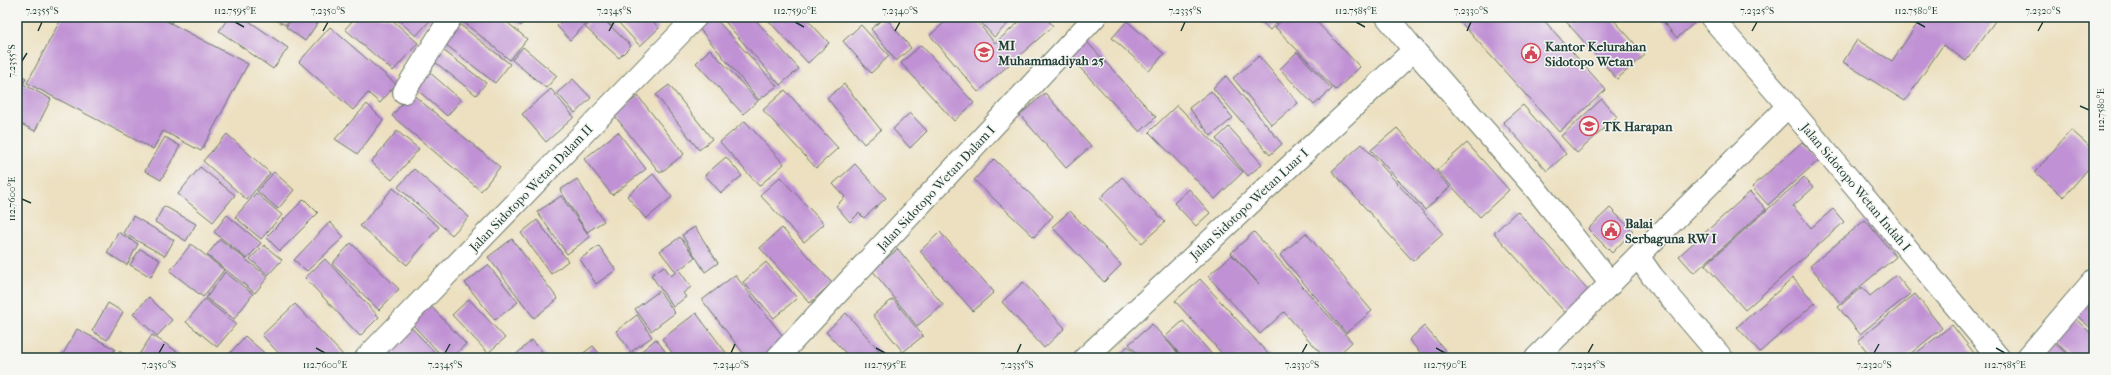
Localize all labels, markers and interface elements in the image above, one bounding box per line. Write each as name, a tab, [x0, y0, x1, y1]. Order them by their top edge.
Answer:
text: 7.2355°S	[25, 5, 59, 17]
text: 112.7595°E	[214, 5, 256, 17]
text: 7.2350°S	[311, 5, 345, 17]
text: 7.2345°S	[597, 5, 631, 17]
text: 112.7590°E	[773, 5, 817, 17]
text: 7.2340°S	[882, 5, 918, 17]
text: 7.2335°S	[1168, 5, 1202, 17]
text: 112.7585°E	[1335, 5, 1377, 17]
text: 7.2330°S	[1454, 5, 1488, 17]
text: 7.2325°S	[1740, 5, 1774, 17]
text: 112.7580°E	[1894, 5, 1938, 17]
text: 7.2320°S	[2025, 5, 2061, 17]
place label: MI Muhammadiyah 25	[997, 38, 1104, 69]
place label: Kantor Kelurahan Sidotopo Wetan	[1545, 39, 1647, 70]
school or university icon: MI Muhammadiyah 25	[973, 41, 995, 63]
public building icon: Kantor Kelurahan Sidotopo Wetan	[1520, 42, 1542, 64]
text: 7.2355°S	[6, 44, 18, 78]
text: 112.7580°E	[2095, 88, 2107, 132]
school or university icon: TK Harapan	[1578, 115, 1600, 137]
place label: TK Harapan	[1602, 119, 1673, 135]
street label: Jalan Sidotopo Wetan Indah I	[1797, 119, 1914, 254]
street label: Jalan Sidotopo Wetan Dalam II	[466, 121, 596, 255]
street label: Jalan Sidotopo Wetan Dalam I	[873, 122, 998, 254]
street label: Jalan Sidotopo Wetan Luar I	[1186, 145, 1311, 263]
text: 112.7600°E	[6, 177, 18, 221]
place label: Balai Serbaguna RW I	[1625, 216, 1718, 247]
public building icon: Balai Serbaguna RW I	[1600, 219, 1622, 241]
text: 7.2350°S	[142, 359, 176, 371]
text: 112.7600°E	[303, 359, 347, 371]
text: 7.2345°S	[428, 359, 462, 371]
text: 7.2340°S	[713, 359, 749, 371]
text: 112.7595°E	[864, 359, 906, 371]
text: 7.2335°S	[1000, 359, 1034, 371]
text: 7.2330°S	[1285, 359, 1319, 371]
text: 112.7590°E	[1423, 359, 1467, 371]
text: 7.2325°S	[1571, 359, 1605, 371]
text: 7.2320°S	[1856, 359, 1892, 371]
text: 112.7585°E	[1984, 359, 2026, 371]

